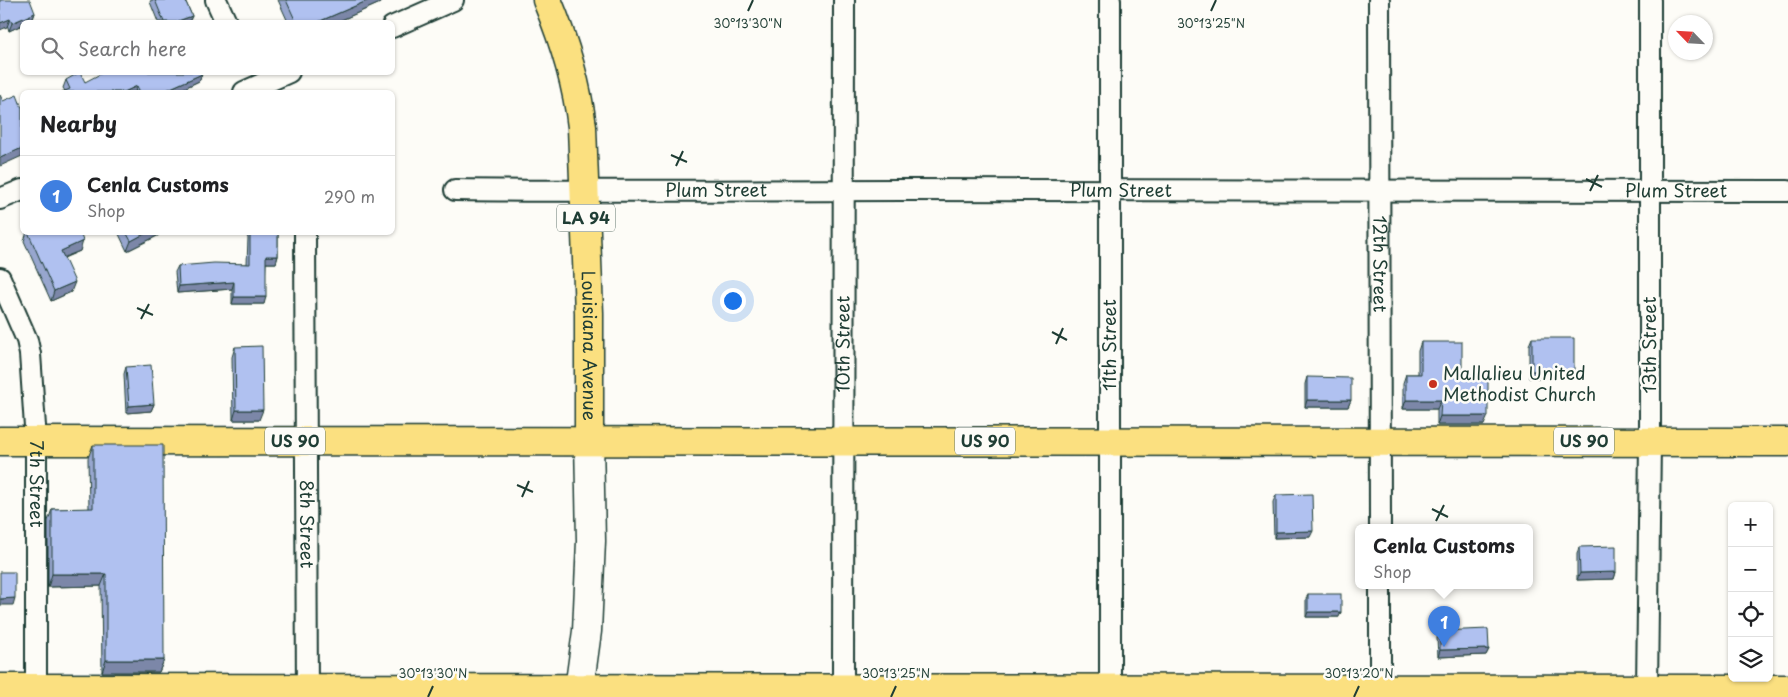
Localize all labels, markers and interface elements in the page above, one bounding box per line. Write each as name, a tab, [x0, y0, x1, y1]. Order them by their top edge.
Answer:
text: 30°13'30"N	[714, 14, 782, 32]
text: 30°13'25"N	[1177, 14, 1245, 32]
north arrow	[1668, 15, 1713, 60]
search box	[20, 20, 395, 75]
icon: search	[38, 34, 66, 62]
text: Search here	[78, 34, 187, 62]
text: Nearby	[40, 107, 117, 139]
text: Cenla Customs	[87, 170, 229, 198]
street label: Plum Street	[665, 175, 767, 203]
street label: Plum Street	[1070, 176, 1172, 203]
street label: Plum Street	[1625, 176, 1727, 203]
text: 1	[52, 184, 60, 208]
text: 290 m	[324, 184, 375, 208]
text: Shop	[87, 198, 125, 222]
road number: LA 94	[557, 204, 615, 232]
street label: 12th Street	[1367, 215, 1395, 312]
street label: Louisiana Avenue	[575, 270, 604, 421]
your location	[720, 288, 746, 314]
street label: 10th Street	[828, 296, 856, 392]
street label: 13th Street	[1635, 296, 1662, 394]
street label: 11th Street	[1095, 299, 1122, 391]
place label: Mallalieu United Methodist Church	[1443, 359, 1596, 407]
marker: Mallalieu United Methodist Church	[1427, 378, 1439, 390]
road number: US 90	[265, 428, 325, 454]
road number: US 90	[955, 428, 1015, 454]
road number: US 90	[1554, 428, 1614, 454]
street label: 7th Street	[24, 440, 51, 528]
street label: 8th Street	[294, 480, 321, 568]
map controls	[1728, 502, 1773, 682]
button: +	[1728, 502, 1773, 547]
popup	[1355, 524, 1533, 589]
text: Cenla Customs	[1373, 531, 1515, 559]
button: −	[1728, 547, 1773, 592]
text: Shop	[1373, 559, 1411, 583]
button: locate	[1728, 592, 1773, 637]
pin: 1	[1428, 606, 1460, 647]
button: layers	[1728, 637, 1773, 682]
text: 30°13'30"N	[399, 664, 467, 682]
text: 30°13'25"N	[862, 664, 930, 682]
text: 30°13'20"N	[1324, 664, 1394, 682]

